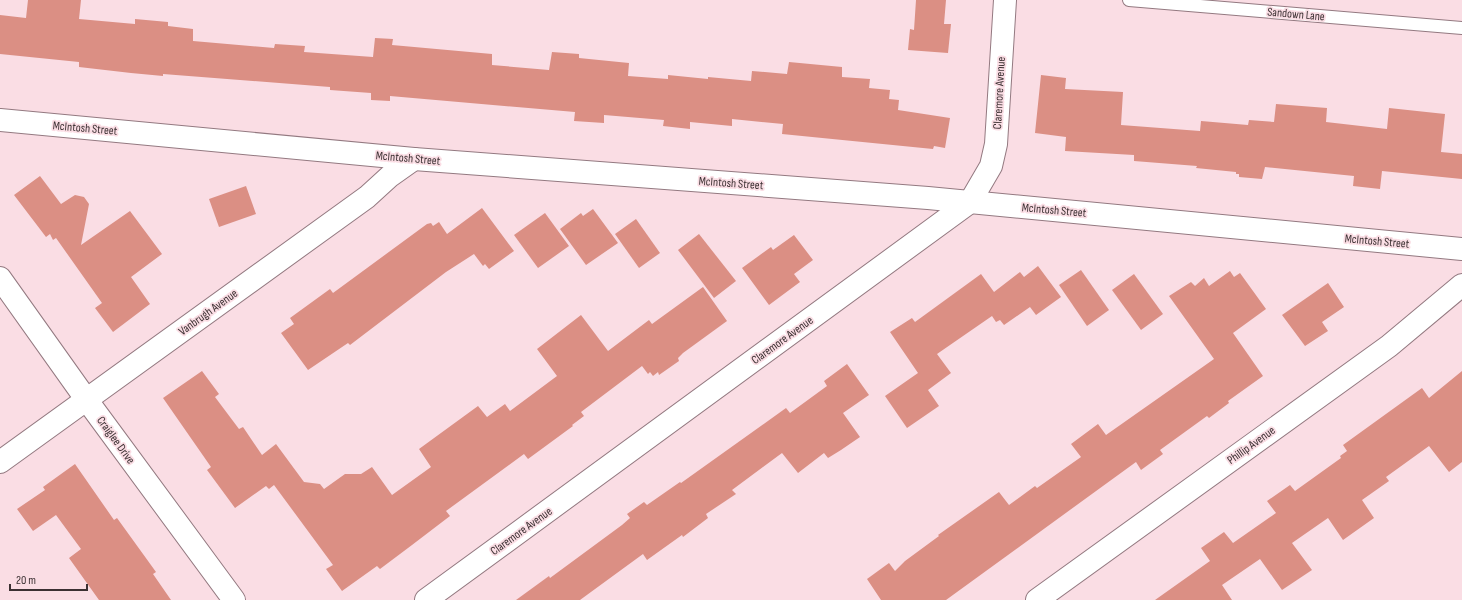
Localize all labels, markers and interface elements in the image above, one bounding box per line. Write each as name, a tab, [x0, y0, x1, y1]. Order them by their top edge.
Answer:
street label: Sandown Lane	[1267, 5, 1325, 24]
street label: Claremore Avenue	[990, 56, 1009, 130]
street label: McIntosh Street	[52, 118, 118, 139]
street label: McIntosh Street	[375, 148, 441, 169]
street label: McIntosh Street	[698, 174, 764, 193]
street label: McIntosh Street	[1021, 200, 1087, 221]
street label: McIntosh Street	[1344, 231, 1410, 252]
street label: Vanbrugh Avenue	[176, 286, 241, 339]
street label: Claremore Avenue	[748, 313, 816, 368]
street label: Craiglee Drive	[93, 413, 138, 467]
street label: Phillip Avenue	[1224, 423, 1278, 468]
street label: Claremore Avenue	[487, 504, 555, 559]
scale bar	[10, 566, 87, 592]
text: 20 m	[16, 573, 36, 588]

